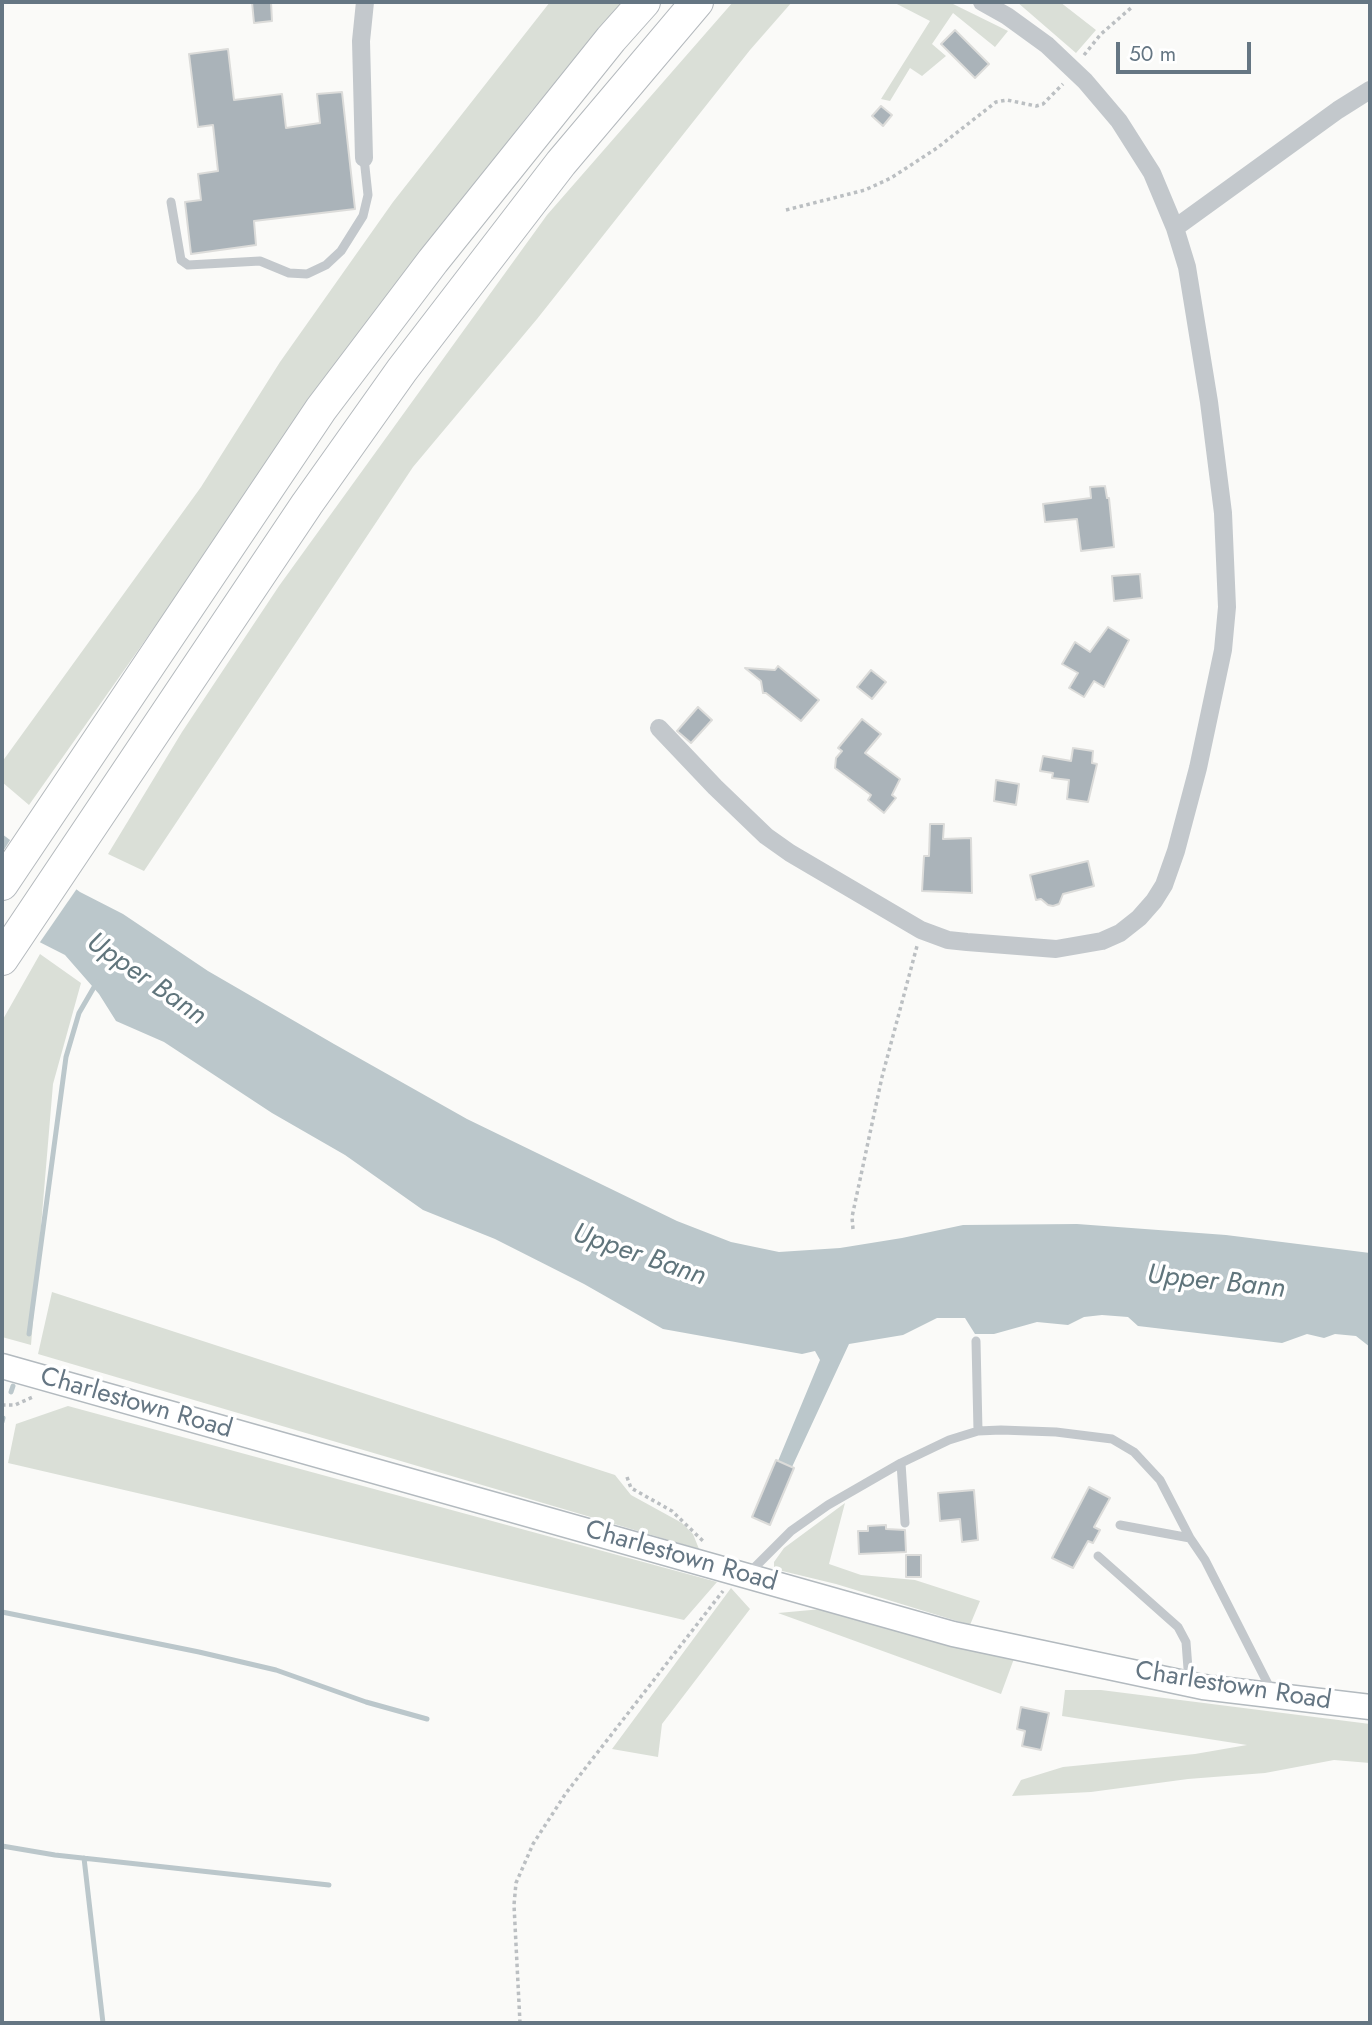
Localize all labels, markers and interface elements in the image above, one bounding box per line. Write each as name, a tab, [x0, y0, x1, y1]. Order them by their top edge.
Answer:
scale bar	[1120, 28, 1255, 72]
text: 50 m	[1129, 39, 1176, 69]
water label: Upper Bann	[79, 926, 213, 1034]
water label: Upper Bann	[568, 1218, 710, 1294]
water label: Upper Bann	[1145, 1259, 1287, 1307]
street label: Charlestown Road	[37, 1362, 235, 1446]
street label: Charlestown Road	[582, 1515, 780, 1599]
street label: Charlestown Road	[1133, 1656, 1333, 1718]

